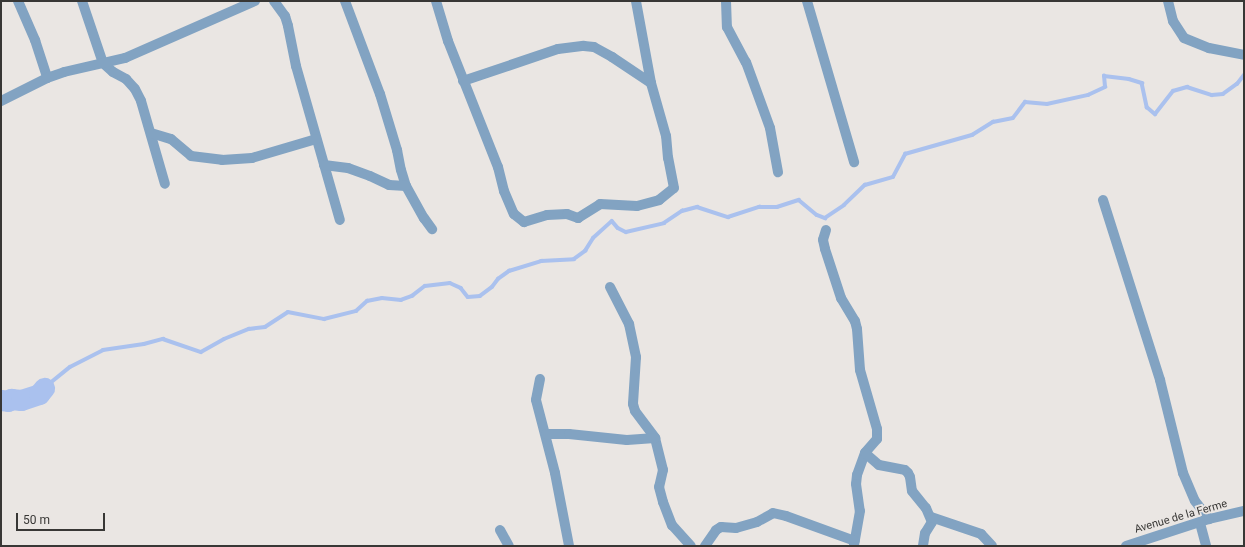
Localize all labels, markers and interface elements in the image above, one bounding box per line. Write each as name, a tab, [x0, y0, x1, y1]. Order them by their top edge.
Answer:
street label: Avenue de la Ferme	[1133, 497, 1229, 537]
scale bar	[18, 505, 107, 531]
text: 50 m	[23, 513, 50, 527]

